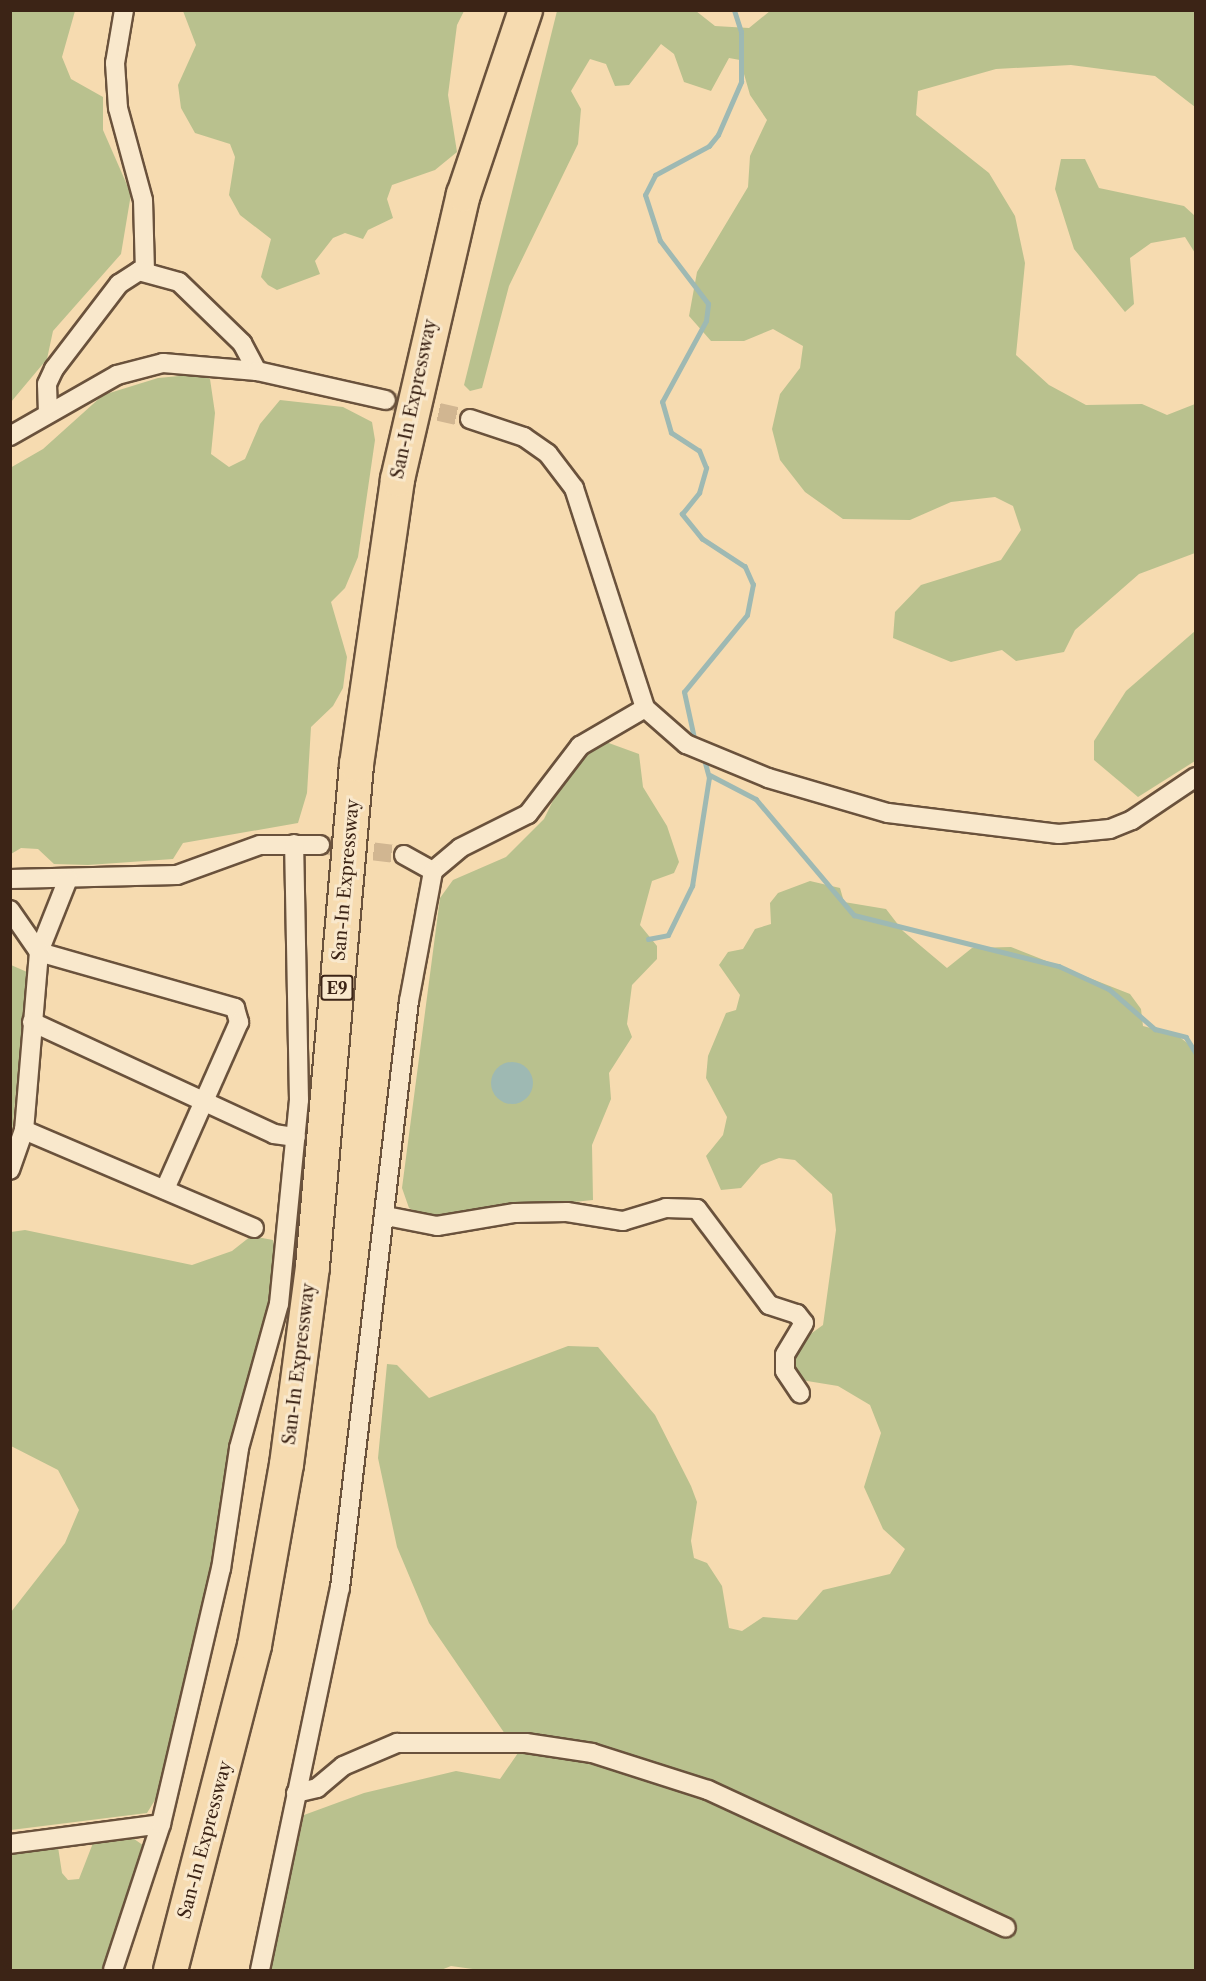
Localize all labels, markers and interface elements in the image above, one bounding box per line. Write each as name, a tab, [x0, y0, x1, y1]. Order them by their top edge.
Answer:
street label: San-In Expressway	[387, 317, 441, 481]
street label: San-In Expressway	[328, 798, 364, 962]
road number: E9	[319, 975, 355, 1001]
street label: San-In Expressway	[278, 1282, 320, 1446]
street label: San-In Expressway	[173, 1759, 237, 1921]

